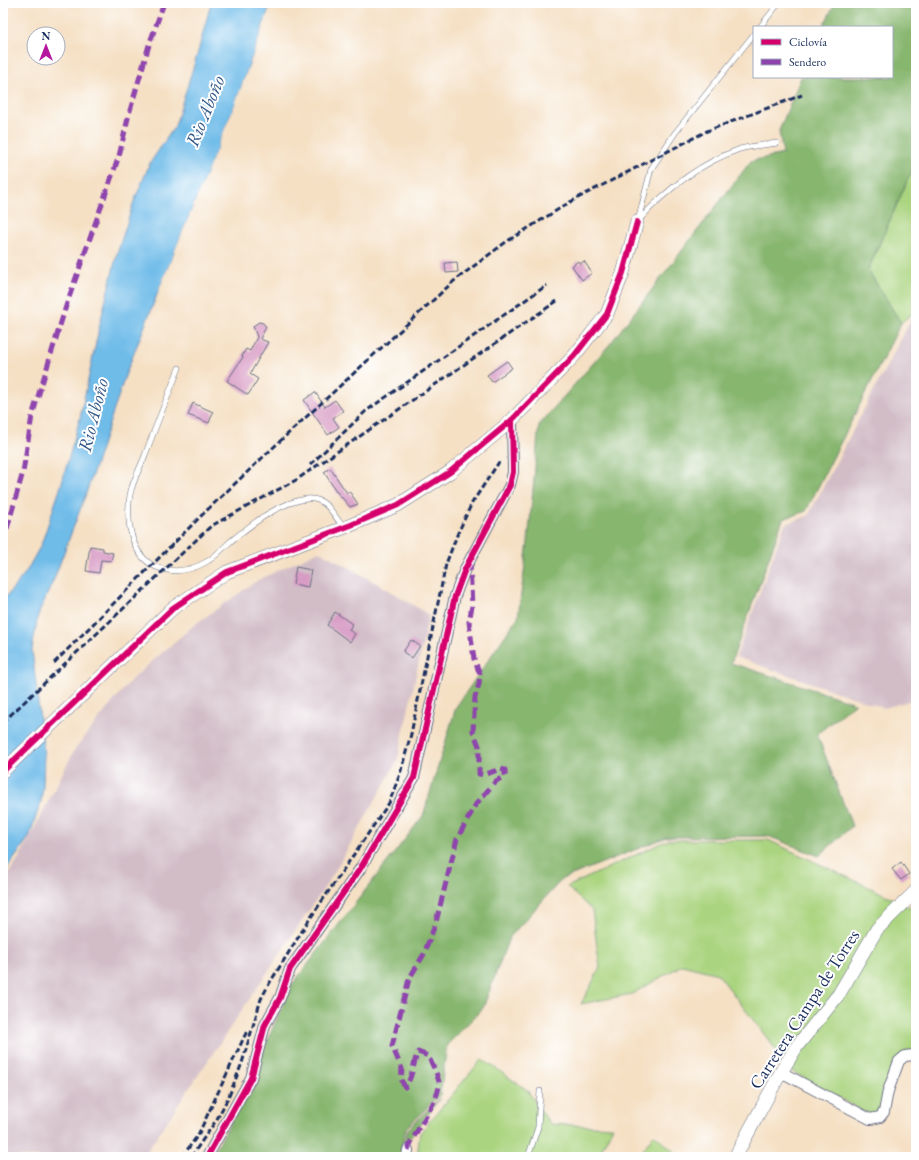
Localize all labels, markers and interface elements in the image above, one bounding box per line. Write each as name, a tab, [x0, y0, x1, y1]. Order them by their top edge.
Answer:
north arrow	[26, 26, 66, 66]
legend	[753, 26, 893, 78]
text: N	[42, 29, 51, 43]
text: Ciclovía	[789, 34, 827, 50]
text: Sendero	[789, 54, 826, 70]
water label: Rio Aboño	[179, 72, 231, 150]
water label: Rio Aboño	[72, 376, 114, 454]
street label: Carretera Campa de Torres	[744, 925, 864, 1093]

